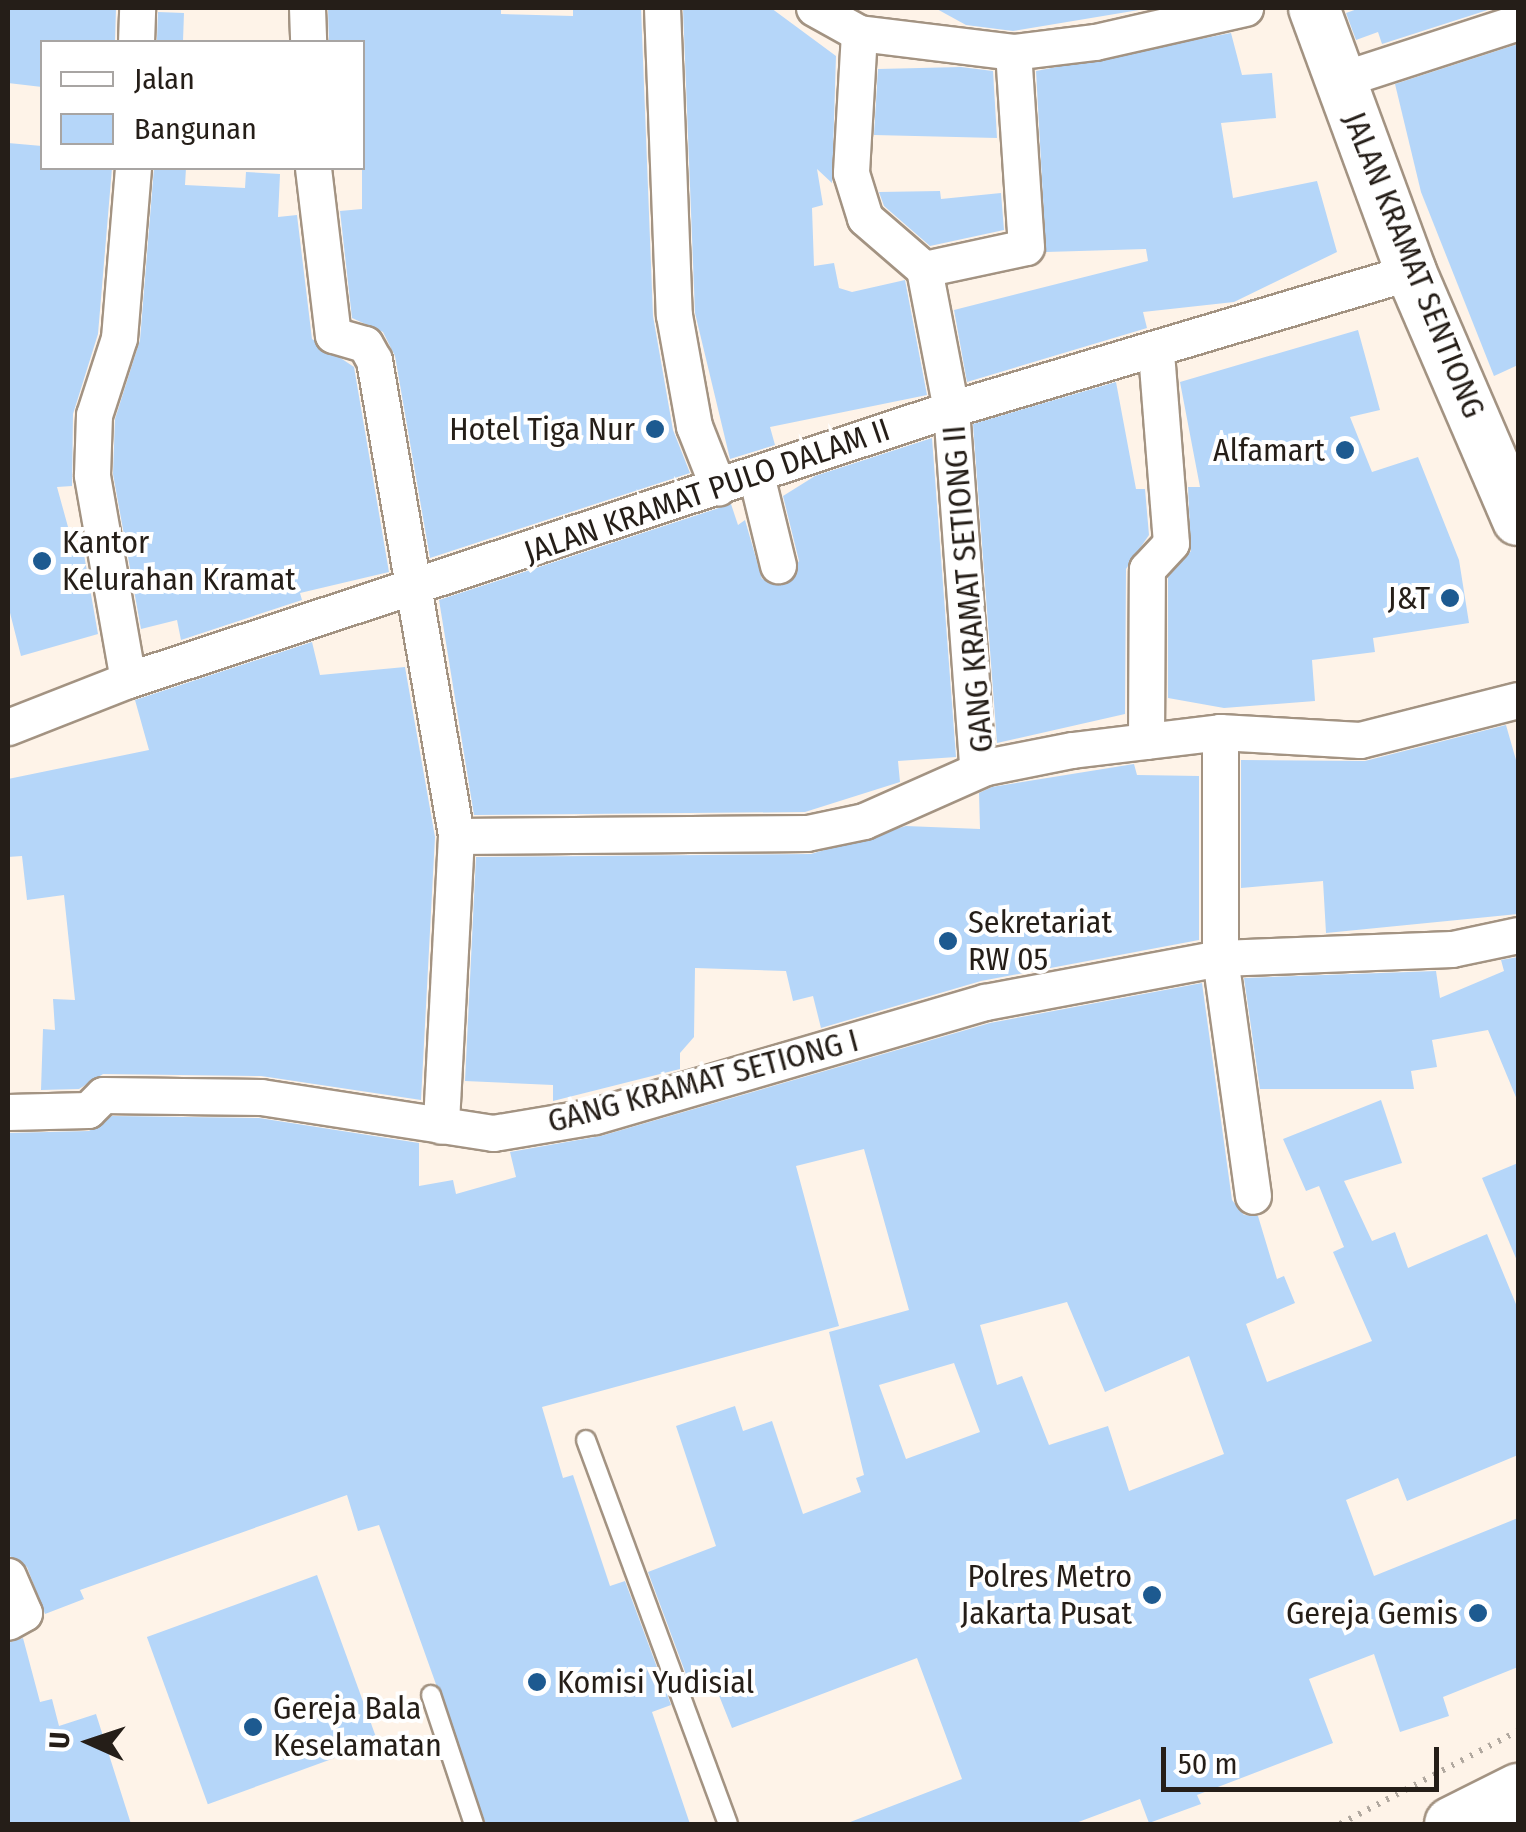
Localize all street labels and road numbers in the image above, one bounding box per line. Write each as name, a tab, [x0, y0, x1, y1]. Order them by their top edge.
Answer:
street label: JALAN KRAMAT SENTIONG	[1335, 106, 1493, 424]
street label: JALAN KRAMAT PULO DALAM II	[519, 410, 895, 572]
street label: GANG KRAMAT SETIONG II	[935, 424, 1001, 754]
street label: GANG KRAMAT SETIONG I	[544, 1021, 862, 1141]

